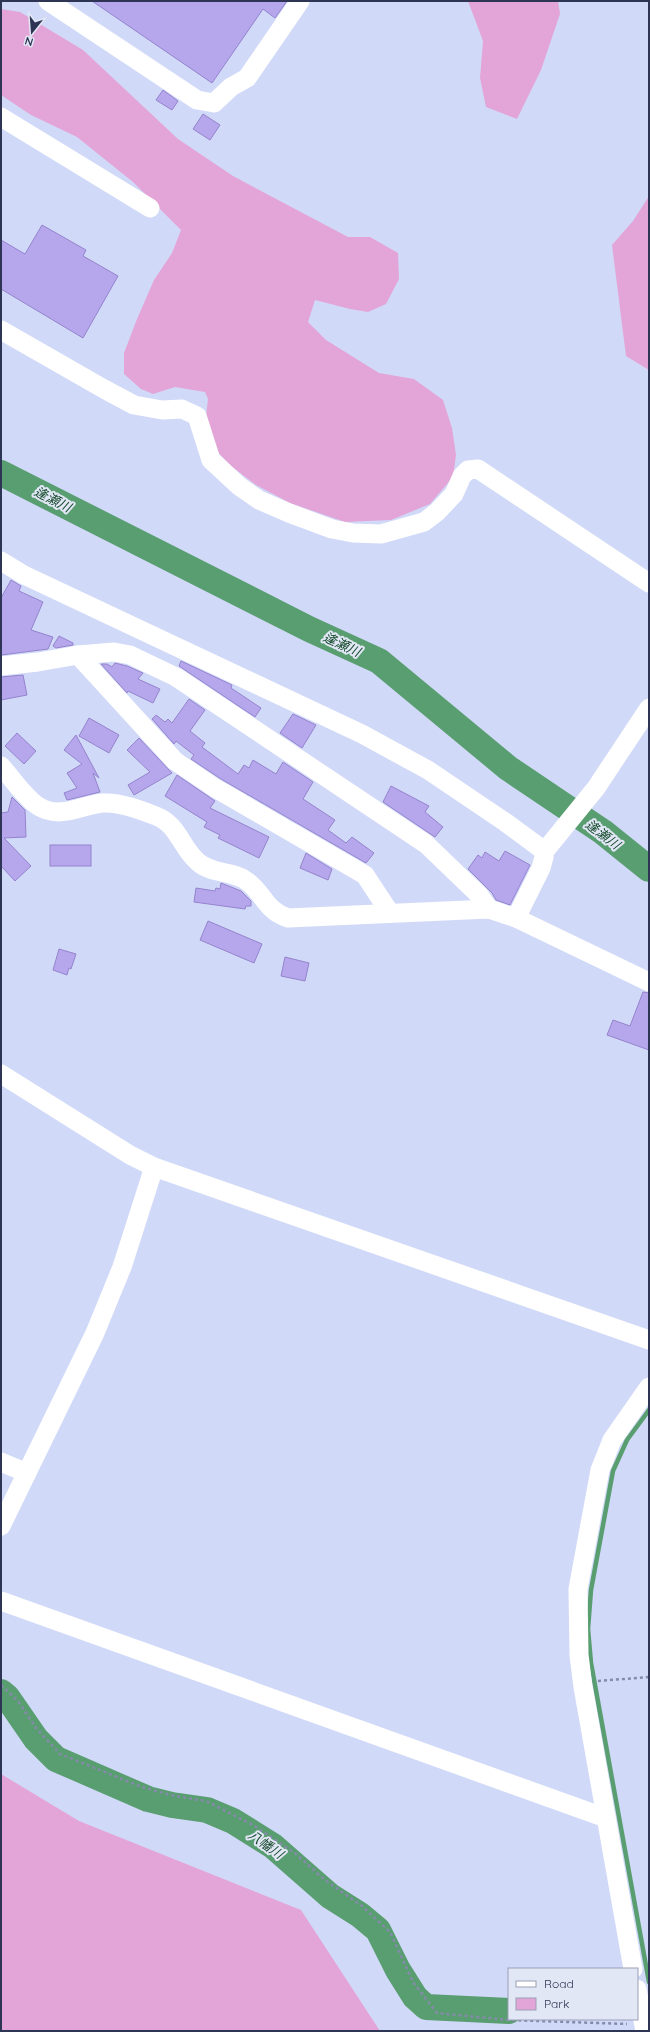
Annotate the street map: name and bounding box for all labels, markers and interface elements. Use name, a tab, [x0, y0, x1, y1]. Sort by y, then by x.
north arrow	[12, 12, 52, 52]
text: N	[23, 34, 35, 49]
water label: 逢瀬川	[32, 483, 76, 516]
water label: 逢瀬川	[321, 629, 365, 660]
water label: 逢瀬川	[583, 816, 625, 853]
water label: 八幡川	[245, 1826, 288, 1863]
legend	[508, 1968, 638, 2020]
text: Road	[544, 1976, 574, 1991]
text: Park	[544, 1996, 569, 2011]

